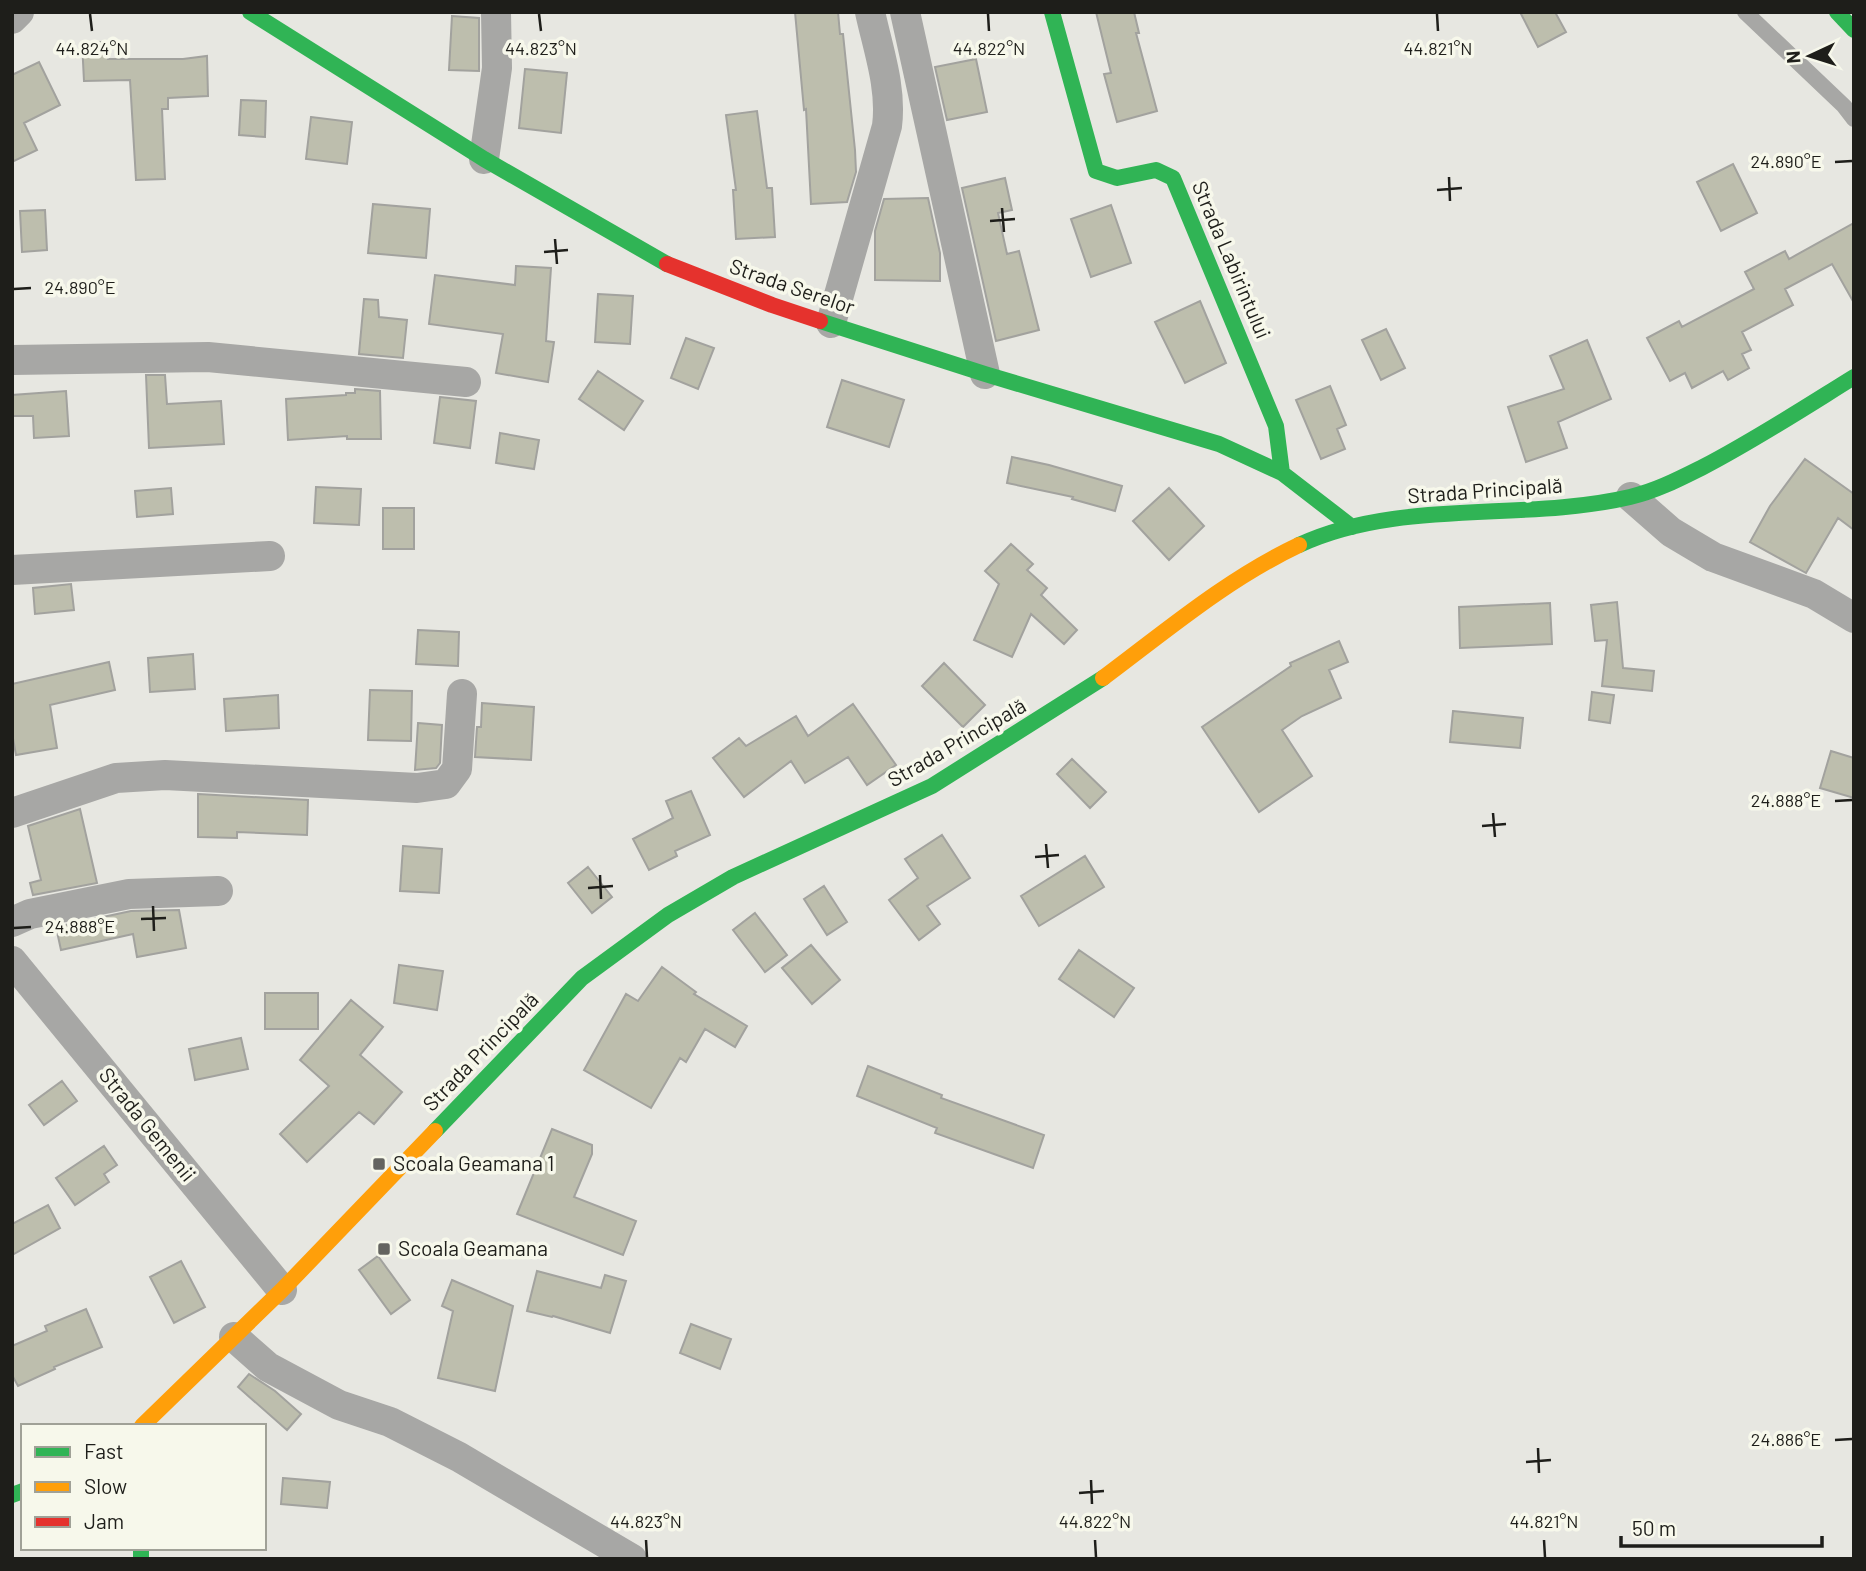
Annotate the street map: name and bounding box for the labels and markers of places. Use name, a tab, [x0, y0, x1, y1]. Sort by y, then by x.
place label: Scoala Geamana 1	[393, 1150, 554, 1175]
marker: Scoala Geamana 1	[371, 1156, 387, 1172]
place label: Scoala Geamana	[398, 1235, 548, 1260]
marker: Scoala Geamana	[376, 1241, 392, 1257]

